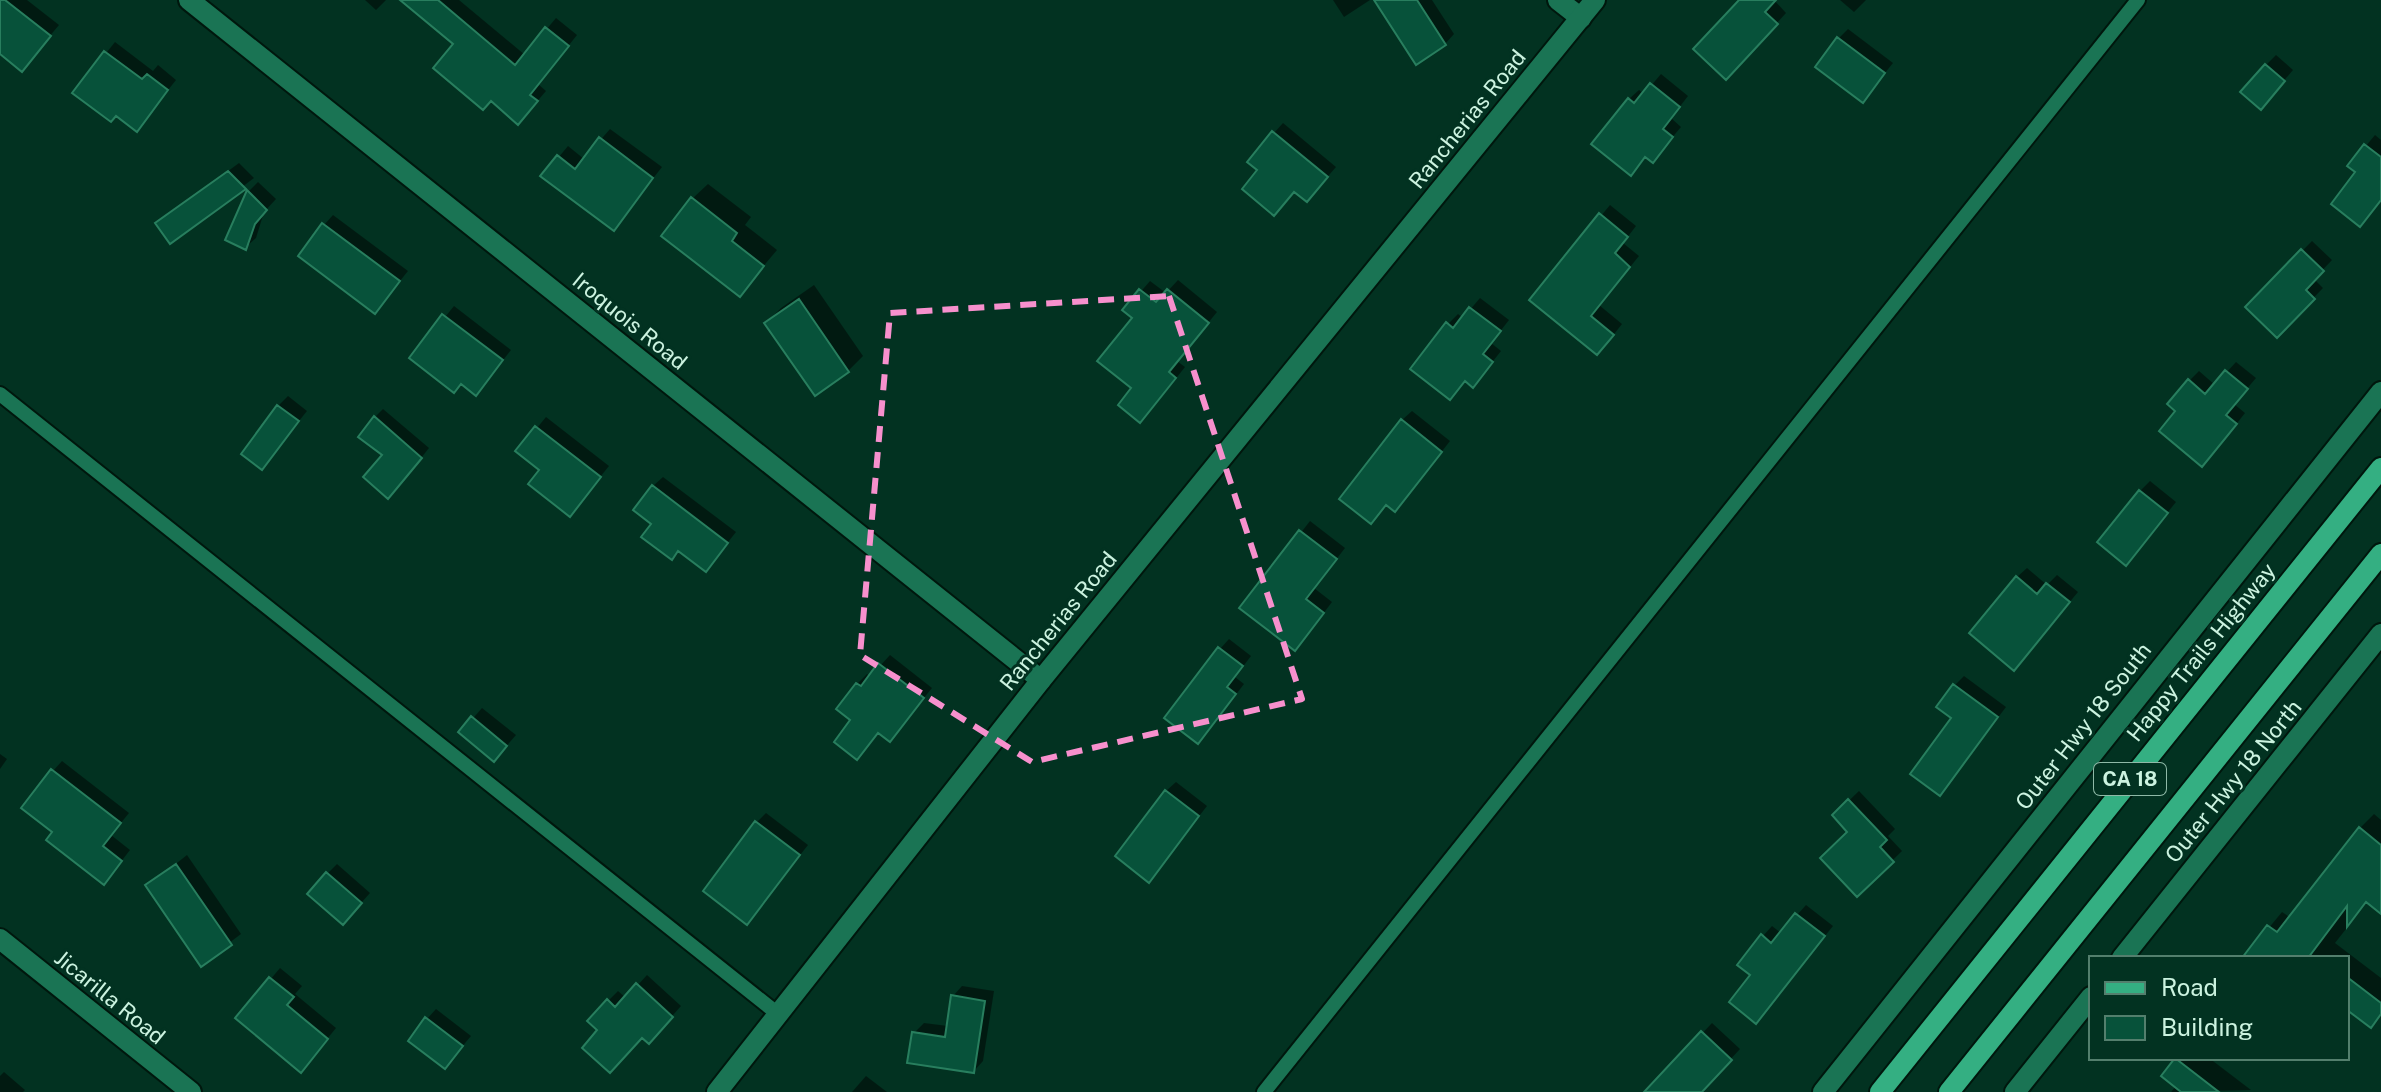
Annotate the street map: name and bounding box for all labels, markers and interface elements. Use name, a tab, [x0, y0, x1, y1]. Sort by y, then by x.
street label: Rancherias Road	[1403, 44, 1531, 194]
street label: Iroquois Road	[568, 267, 692, 375]
street label: Rancherias Road	[994, 546, 1122, 696]
street label: Happy Trails Highway	[2121, 557, 2281, 746]
street label: Outer Hwy 18 South	[2010, 637, 2156, 815]
street label: Outer Hwy 18 North	[2159, 694, 2307, 868]
road number: CA 18	[2094, 763, 2166, 795]
street label: Jicarilla Road	[49, 945, 171, 1049]
legend	[2089, 956, 2349, 1060]
text: Road	[2161, 973, 2218, 1001]
text: Building	[2161, 1013, 2253, 1041]

